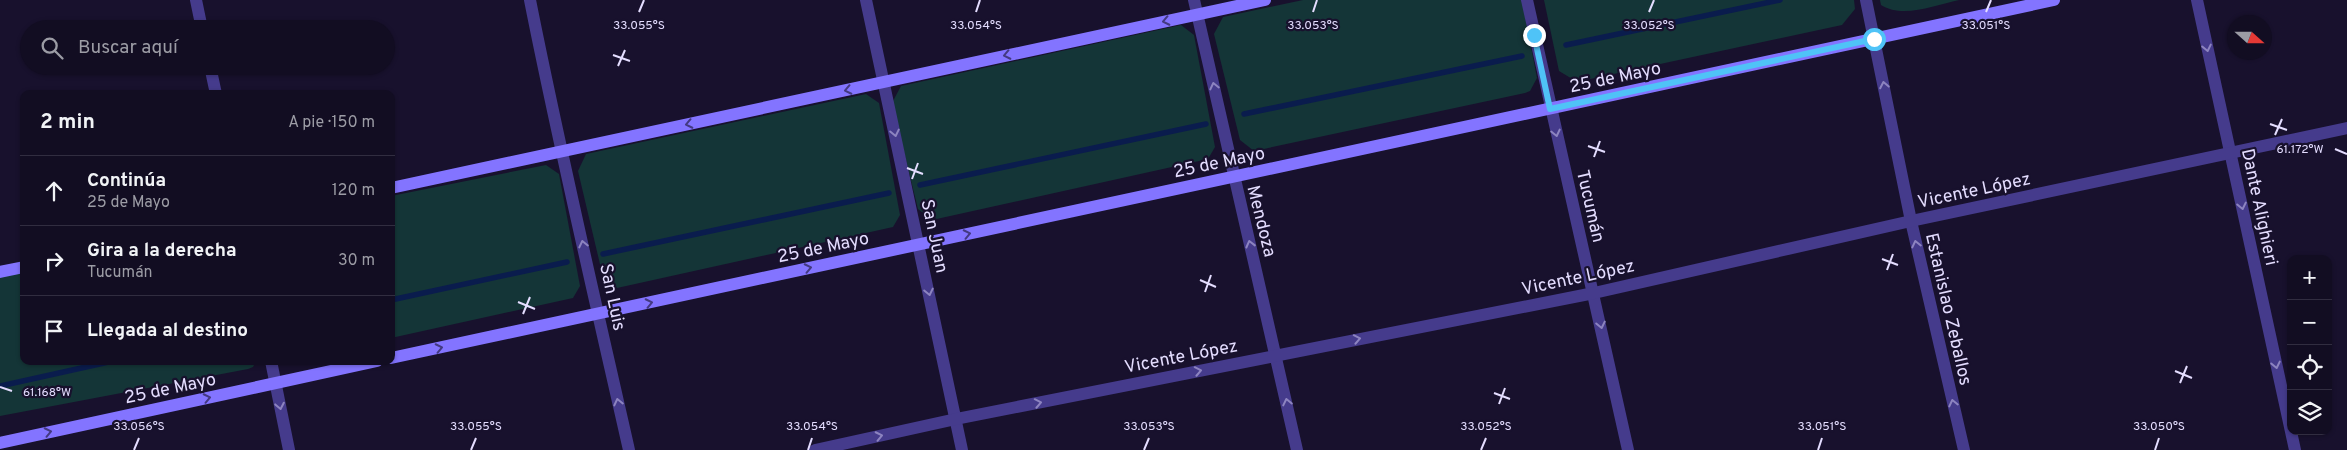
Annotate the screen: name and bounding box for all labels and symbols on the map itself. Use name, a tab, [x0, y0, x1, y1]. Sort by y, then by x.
one-way arrow	[1161, 15, 1170, 26]
north arrow	[2227, 15, 2272, 60]
text: 33.055°S	[613, 18, 665, 34]
text: 33.054°S	[950, 18, 1002, 34]
text: 33.053°S	[1287, 18, 1339, 34]
text: 33.052°S	[1623, 18, 1675, 34]
text: 33.051°S	[1962, 18, 2010, 34]
route end	[1523, 24, 1546, 47]
route start	[1863, 28, 1886, 51]
one-way arrow	[2201, 43, 2212, 52]
one-way arrow	[1002, 50, 1011, 60]
street label: 25 de Mayo	[1567, 58, 1663, 99]
one-way arrow	[1209, 81, 1220, 90]
one-way arrow	[1879, 81, 1889, 89]
one-way arrow	[843, 84, 852, 94]
one-way arrow	[685, 118, 693, 128]
one-way arrow	[889, 129, 900, 138]
one-way arrow	[1550, 129, 1561, 137]
text: 61.172°W	[2276, 142, 2324, 158]
street label: 25 de Mayo	[1171, 143, 1267, 184]
street label: Dante Alighieri	[2235, 147, 2282, 268]
street label: Tucumán	[1570, 168, 1609, 245]
street label: Vicente López	[1916, 168, 2033, 215]
street label: Mendoza	[1241, 183, 1281, 260]
street label: San Juan	[915, 197, 953, 275]
one-way arrow	[2236, 202, 2247, 211]
street label: 25 de Mayo	[775, 228, 871, 269]
one-way arrow	[962, 229, 971, 240]
street label: Estanislao Zeballos	[1919, 231, 1976, 388]
one-way arrow	[578, 239, 589, 248]
one-way arrow	[1245, 240, 1256, 249]
one-way arrow	[1911, 240, 1922, 249]
street label: Vicente López	[1520, 255, 1637, 302]
street label: San Luis	[593, 262, 630, 333]
one-way arrow	[803, 264, 812, 274]
one-way arrow	[923, 288, 934, 296]
one-way arrow	[645, 298, 654, 309]
one-way arrow	[1595, 321, 1606, 330]
street label: Vicente López	[1123, 335, 1240, 380]
one-way arrow	[1353, 335, 1362, 345]
one-way arrow	[434, 343, 443, 354]
one-way arrow	[2270, 361, 2281, 370]
one-way arrow	[1193, 366, 1202, 377]
street label: 25 de Mayo	[122, 369, 218, 410]
text: 61.168°W	[23, 385, 71, 401]
one-way arrow	[202, 393, 211, 404]
one-way arrow	[613, 398, 624, 407]
one-way arrow	[1034, 398, 1043, 408]
one-way arrow	[1282, 398, 1293, 407]
one-way arrow	[1948, 398, 1959, 407]
one-way arrow	[274, 401, 284, 410]
text: 33.056°S	[113, 419, 165, 435]
text: 33.055°S	[450, 419, 502, 435]
text: 33.054°S	[786, 419, 838, 435]
text: 33.053°S	[1123, 419, 1175, 435]
text: 33.052°S	[1460, 419, 1512, 435]
text: 33.051°S	[1798, 419, 1846, 435]
text: 33.050°S	[2133, 419, 2185, 435]
one-way arrow	[43, 427, 52, 438]
one-way arrow	[875, 431, 884, 442]

